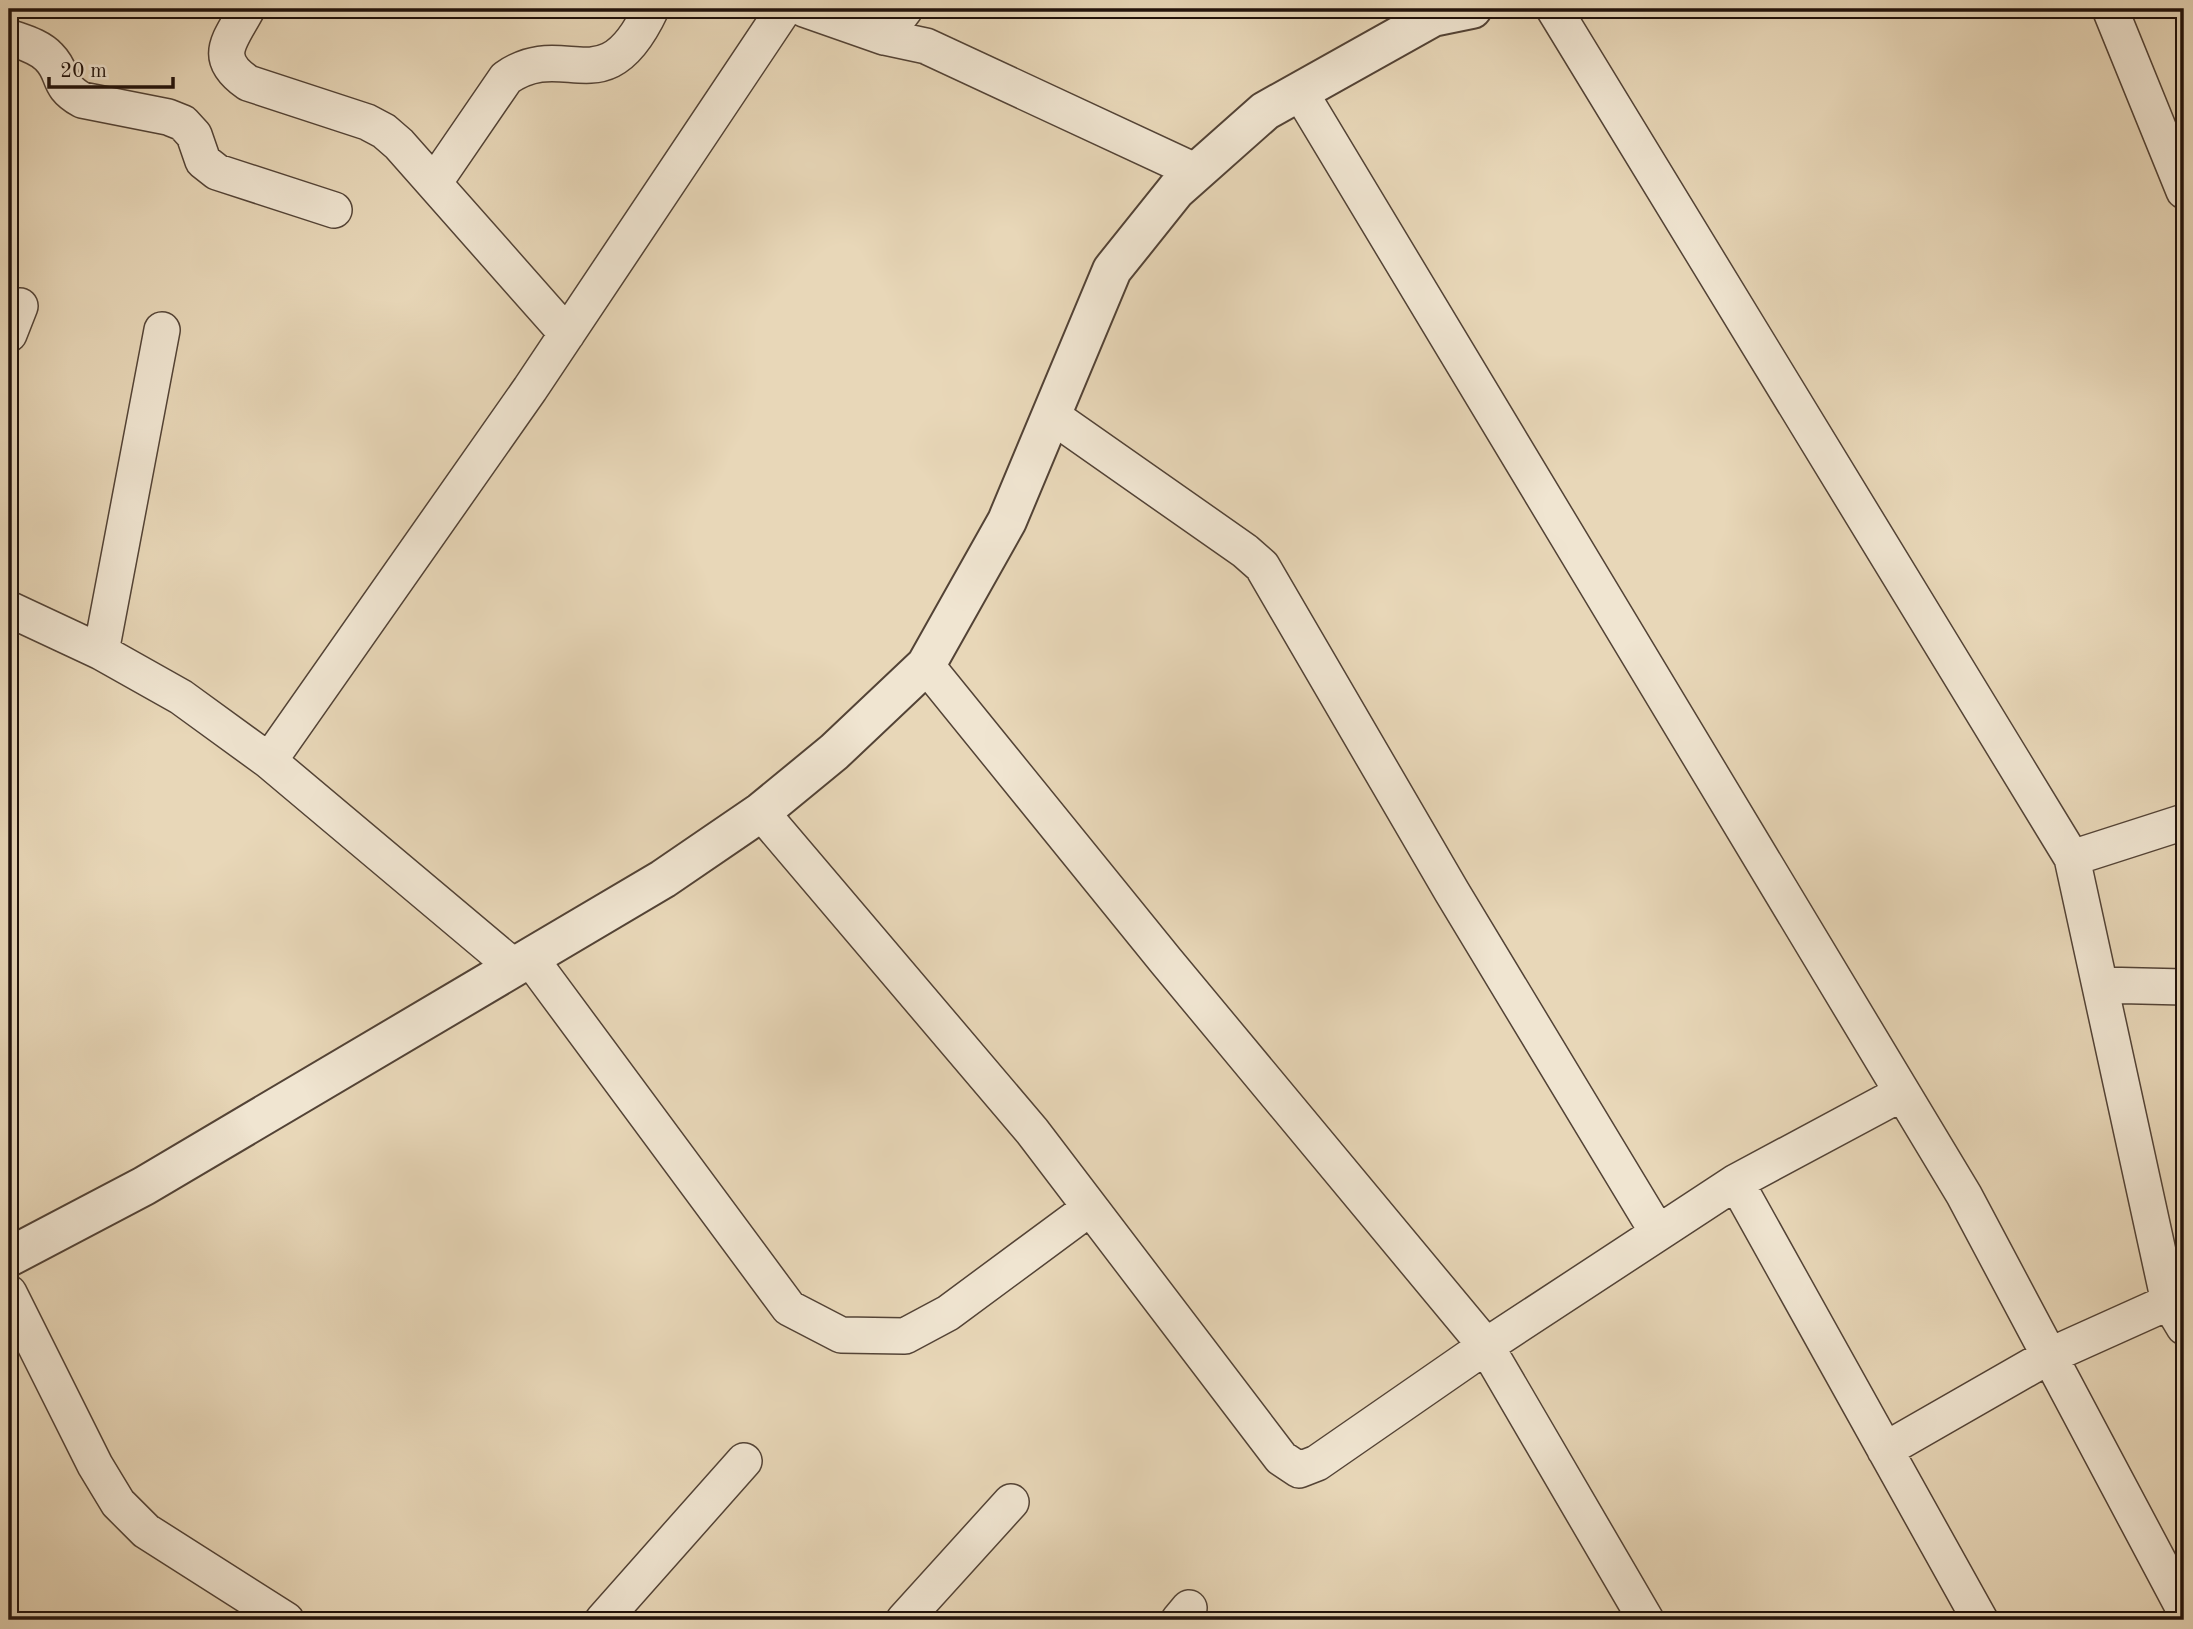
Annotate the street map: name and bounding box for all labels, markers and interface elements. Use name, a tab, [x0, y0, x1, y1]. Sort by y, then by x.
scale bar	[49, 46, 173, 90]
text: 20 m	[60, 61, 107, 82]

